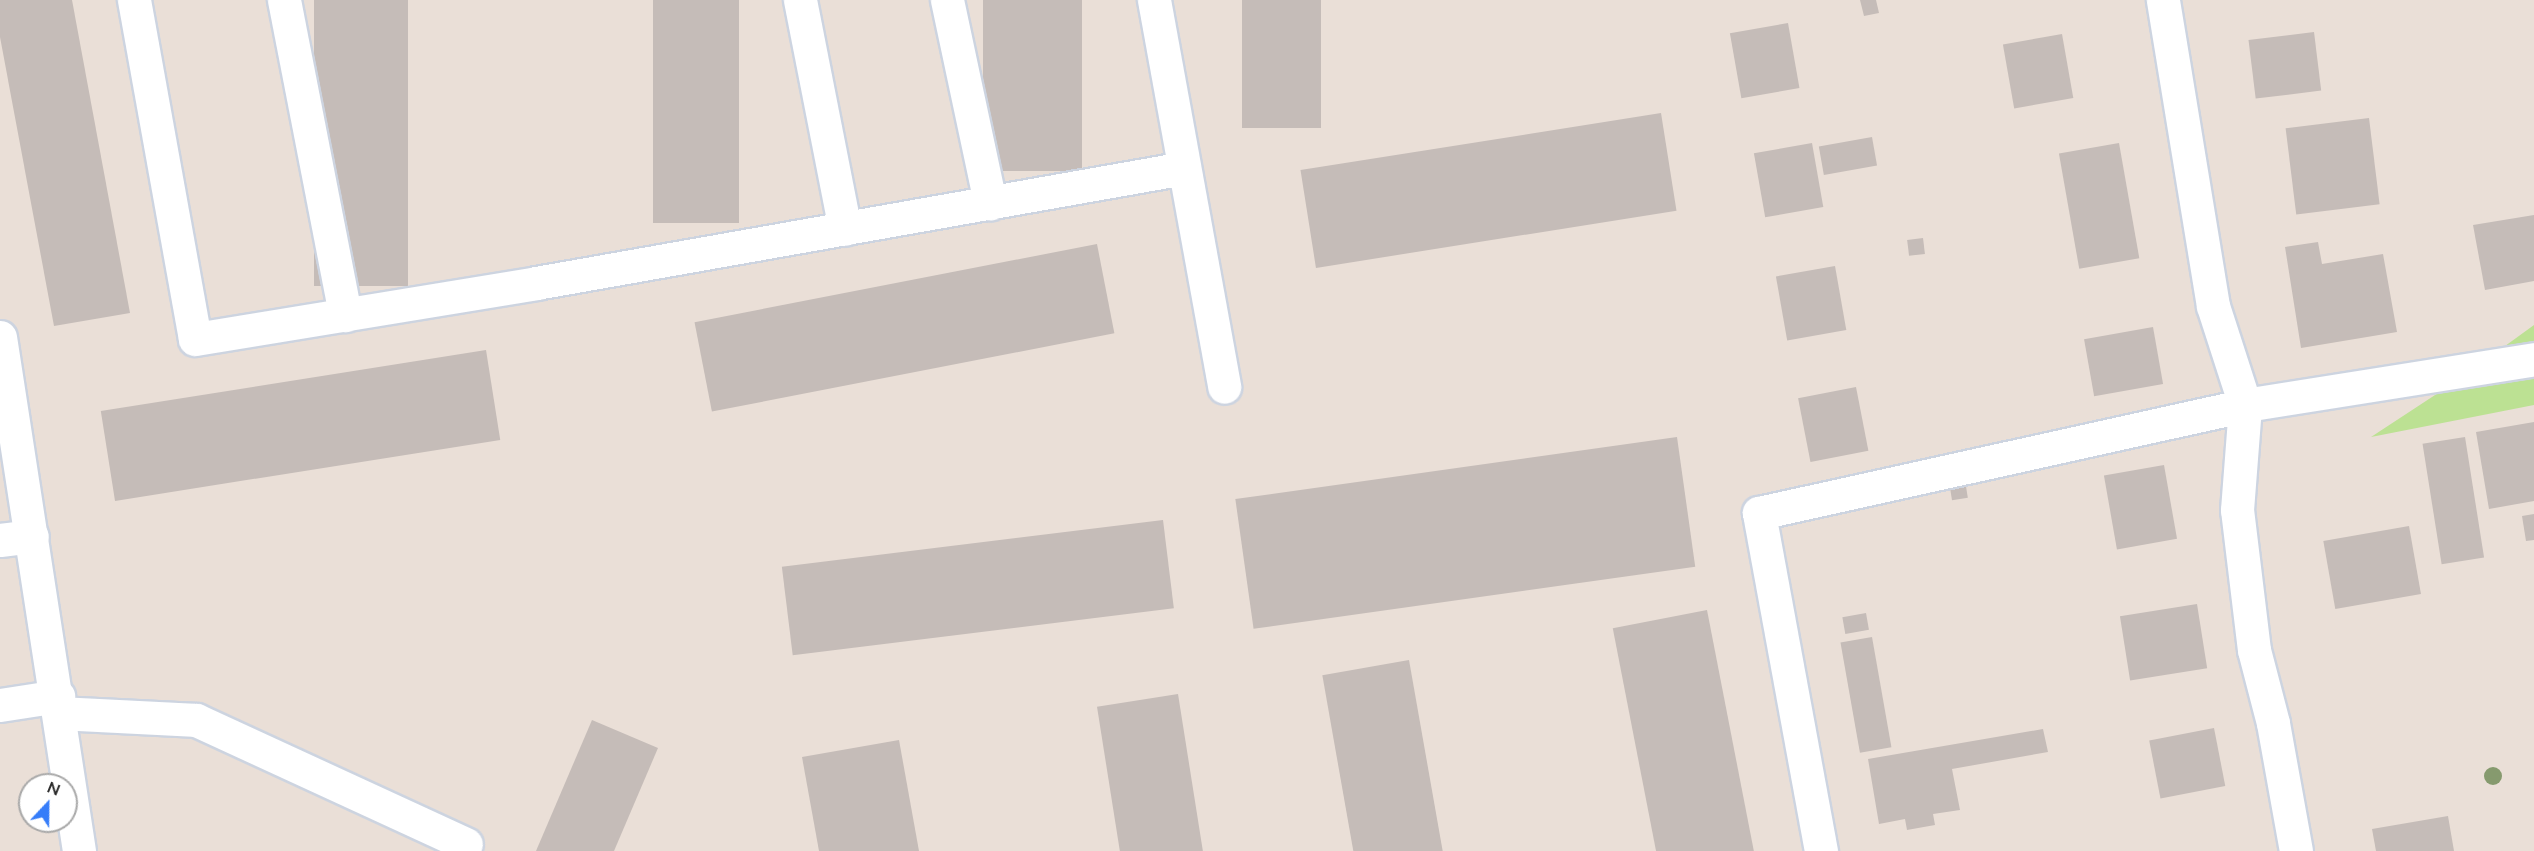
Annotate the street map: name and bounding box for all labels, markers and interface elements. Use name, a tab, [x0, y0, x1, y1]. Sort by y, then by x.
north arrow	[18, 773, 78, 833]
text: N	[45, 777, 63, 799]

